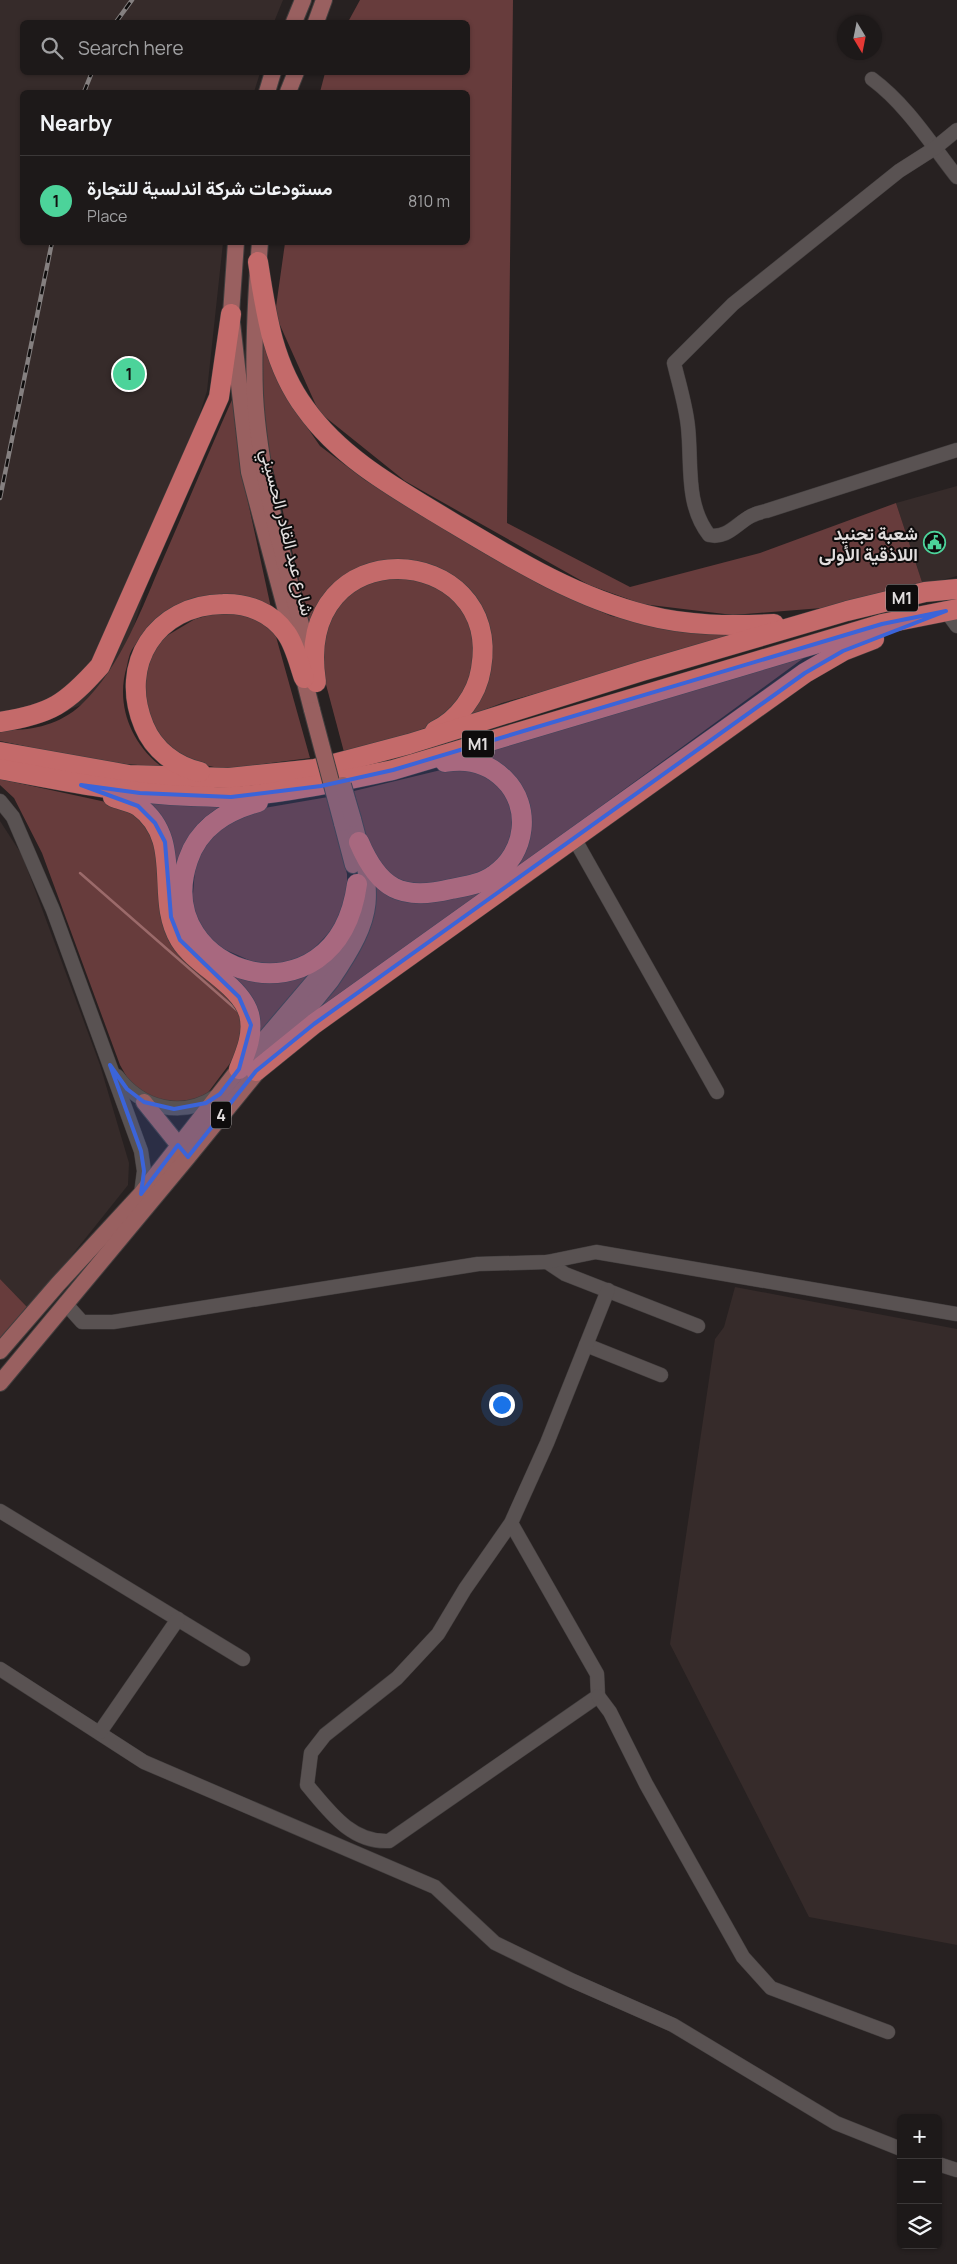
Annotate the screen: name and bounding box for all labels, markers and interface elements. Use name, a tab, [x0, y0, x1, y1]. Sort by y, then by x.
north arrow	[837, 15, 882, 60]
search box	[20, 20, 470, 75]
icon: search	[38, 34, 66, 62]
text: Search here	[78, 35, 184, 61]
text: Nearby	[40, 109, 112, 137]
text: مستودعات شركة اندلسية للتجارة	[87, 175, 333, 201]
text: 1	[52, 190, 60, 212]
text: 810 m	[408, 190, 450, 212]
text: Place	[87, 205, 127, 227]
pin: 1	[113, 355, 145, 393]
street label: شارع عبد القادر الحسيني	[252, 446, 320, 619]
place label: شعبة تجنيد اللاذقية الأولى	[819, 521, 918, 566]
public building icon: شعبة تجنيد اللاذقية الأولى	[922, 531, 946, 555]
road number: M1	[886, 584, 918, 612]
road number: M1	[462, 731, 494, 758]
road number: 4	[211, 1102, 231, 1128]
your location	[489, 1392, 515, 1418]
map controls	[897, 2114, 942, 2249]
button: +	[897, 2114, 942, 2159]
button: −	[897, 2159, 942, 2204]
button: layers	[897, 2204, 942, 2249]

